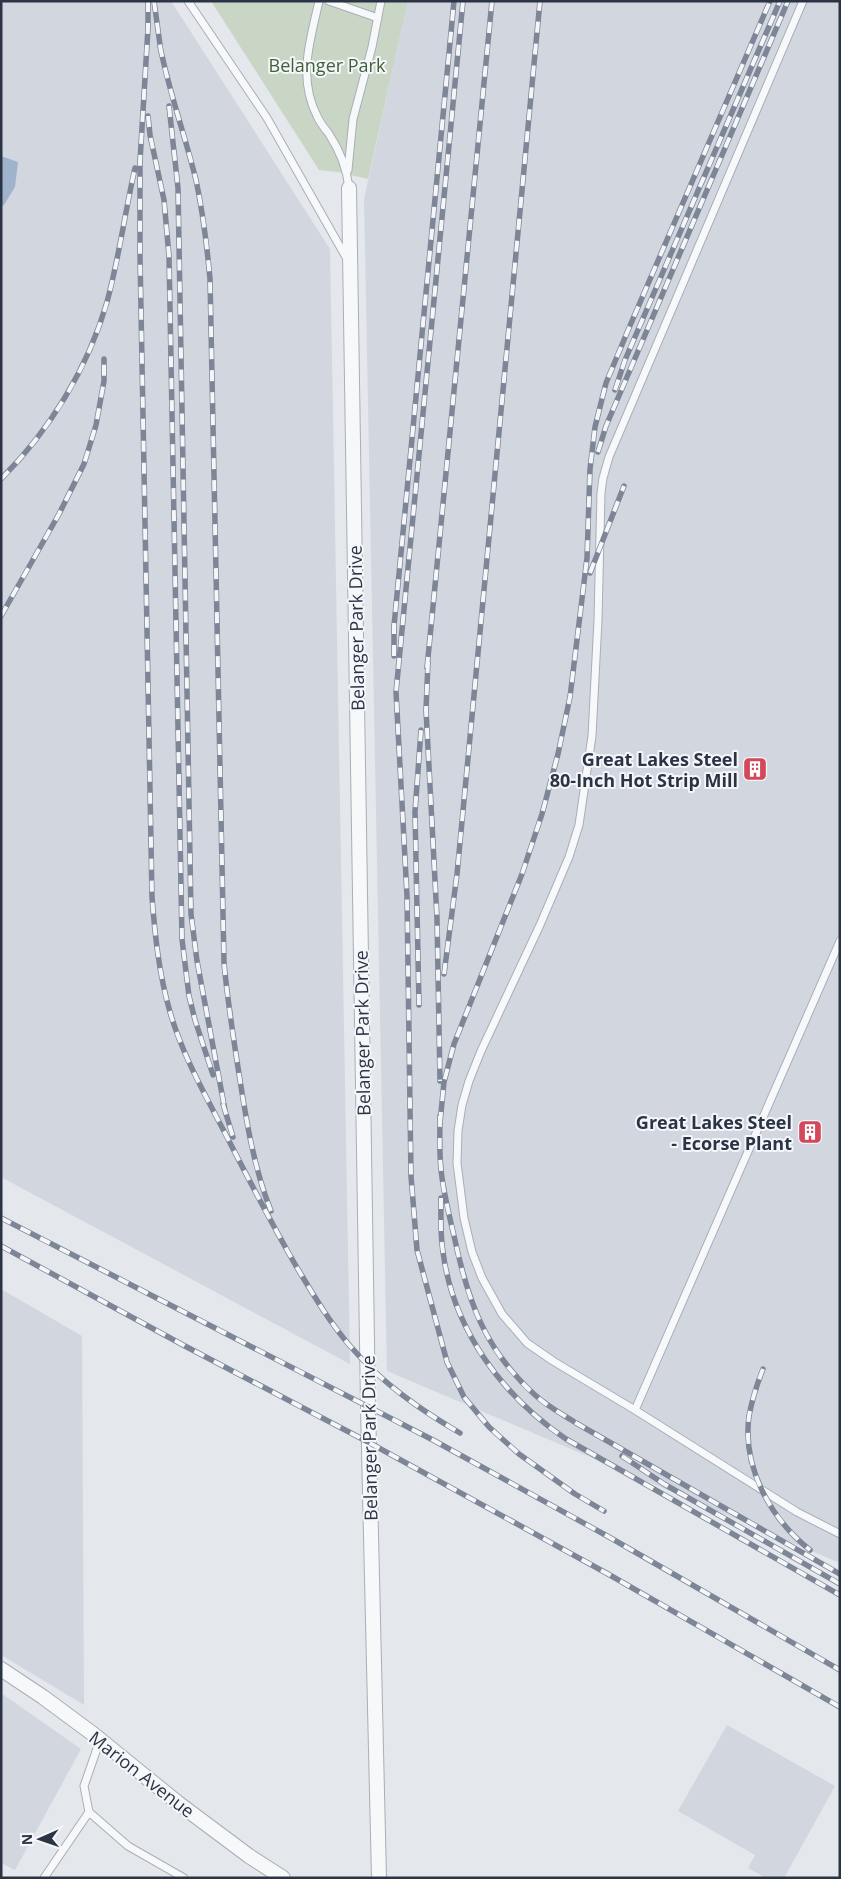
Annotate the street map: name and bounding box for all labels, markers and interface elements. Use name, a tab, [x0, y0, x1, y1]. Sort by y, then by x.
park label: Belanger Park	[269, 53, 386, 77]
street label: Belanger Park Drive	[343, 545, 369, 711]
place label: Great Lakes Steel 80-Inch Hot Strip Mill	[550, 747, 738, 792]
building icon: Great Lakes Steel 80-Inch Hot Strip Mill	[742, 756, 768, 782]
street label: Belanger Park Drive	[349, 950, 375, 1116]
place label: Great Lakes Steel - Ecorse Plant	[636, 1110, 792, 1155]
building icon: Great Lakes Steel - Ecorse Plant	[797, 1119, 823, 1145]
street label: Belanger Park Drive	[356, 1355, 382, 1521]
street label: Marion Avenue	[84, 1725, 200, 1823]
north arrow	[15, 1814, 65, 1864]
text: N	[17, 1833, 36, 1845]

